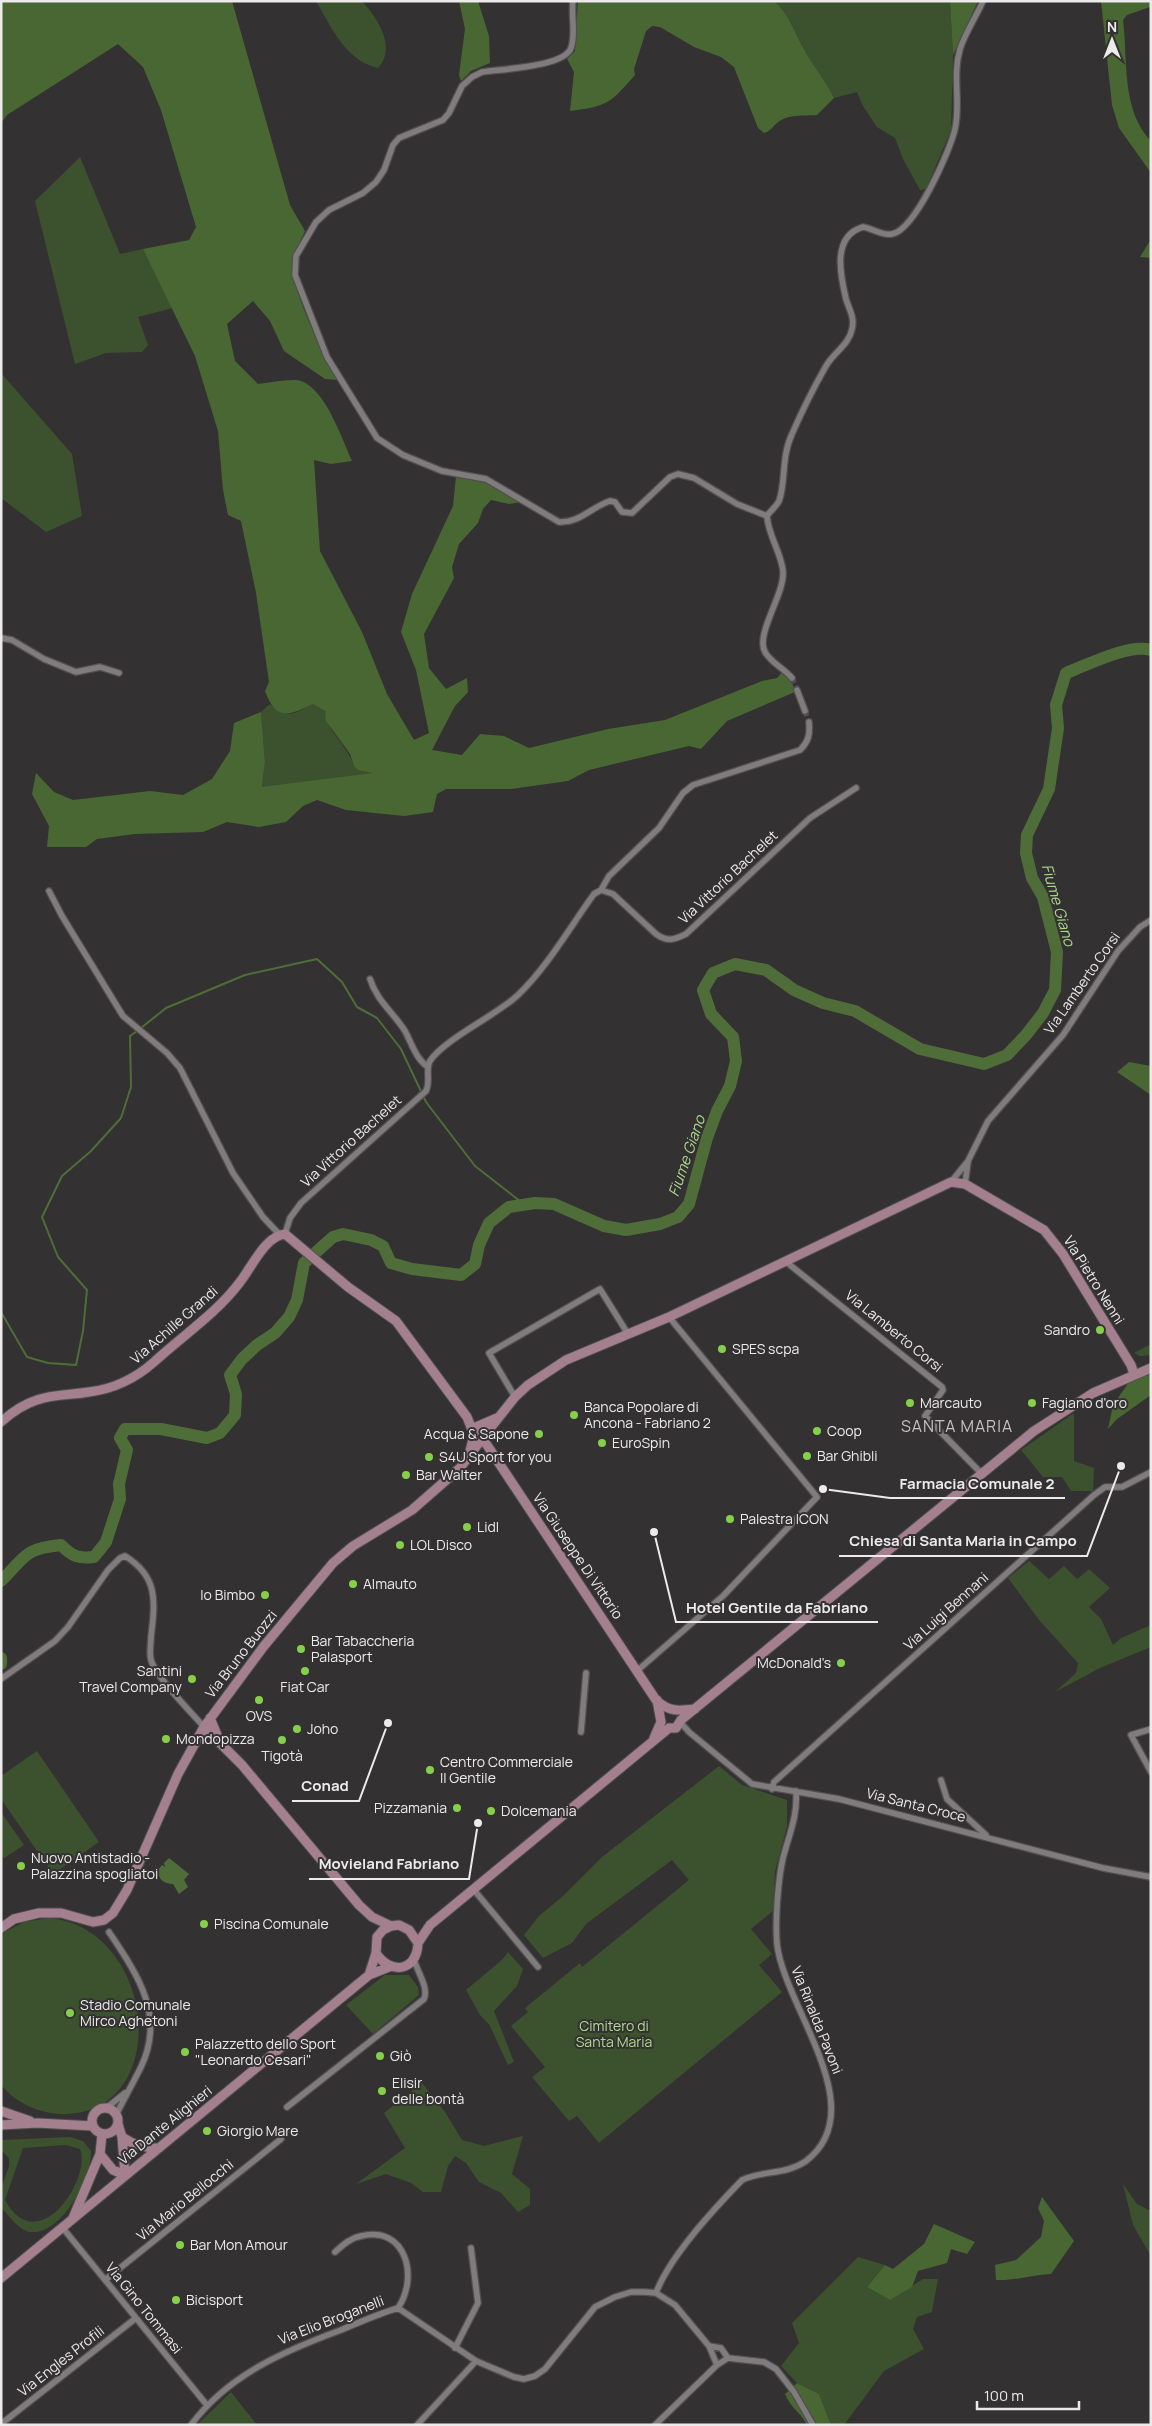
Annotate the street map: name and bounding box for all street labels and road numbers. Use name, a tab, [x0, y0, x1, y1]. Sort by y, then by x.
street label: Via Vittorio Bachelet	[674, 825, 782, 928]
street label: Via Lamberto Corsi	[1039, 928, 1124, 1037]
street label: Via Vittorio Bachelet	[296, 1090, 405, 1191]
street label: Via Pietro Nenni	[1060, 1232, 1129, 1328]
street label: Via Achille Grandi	[126, 1281, 221, 1368]
street label: Via Lamberto Corsi	[842, 1285, 947, 1376]
street label: Via Giuseppe Di Vittorio	[529, 1489, 628, 1623]
street label: Via Luigi Bennani	[899, 1568, 992, 1654]
street label: Via Bruno Buozzi	[200, 1606, 281, 1701]
street label: Via Santa Croce	[864, 1783, 968, 1826]
street label: Via Rinalda Pavoni	[787, 1963, 848, 2077]
street label: Via Dante Alighieri	[114, 2081, 216, 2168]
street label: Via Mario Bellocchi	[132, 2155, 237, 2245]
street label: Via Gino Tommasi	[102, 2258, 187, 2357]
street label: Via Elio Broganelli	[275, 2291, 386, 2348]
street label: Via Engles Profili	[14, 2321, 108, 2400]

